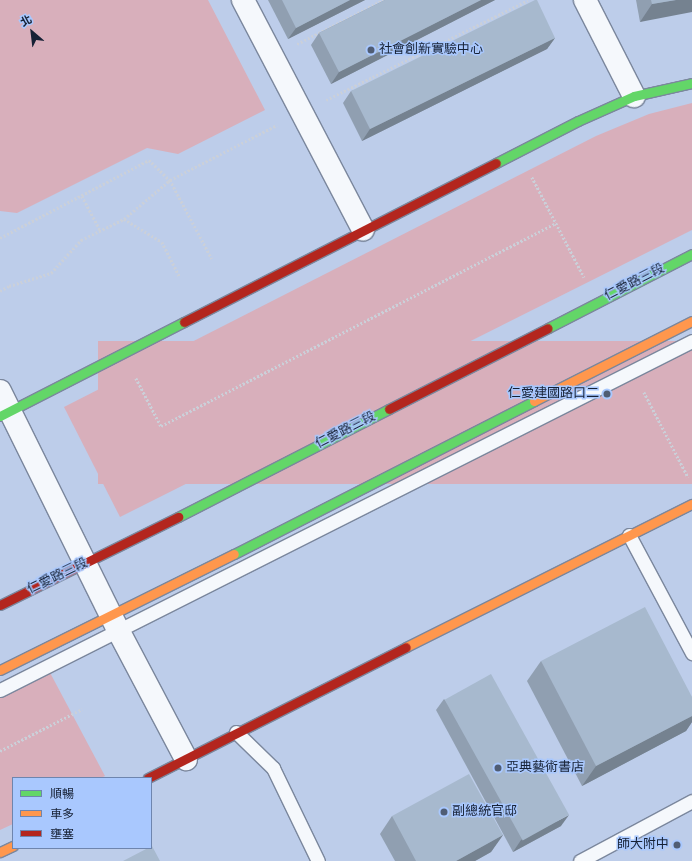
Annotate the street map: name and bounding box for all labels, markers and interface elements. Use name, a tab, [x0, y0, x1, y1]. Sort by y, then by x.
north arrow	[12, 12, 52, 52]
text: 北	[18, 13, 35, 30]
place label: 社會創新實驗中心	[379, 42, 483, 58]
marker: 社會創新實驗中心	[366, 45, 376, 55]
street label: 仁愛路三段	[603, 261, 667, 305]
place label: 仁愛建國路口二	[508, 386, 599, 402]
marker: 仁愛建國路口二	[602, 389, 612, 399]
street label: 仁愛路三段	[314, 409, 378, 453]
street label: 仁愛路三段	[25, 556, 91, 598]
place label: 亞典藝術書店	[506, 760, 584, 776]
marker: 亞典藝術書店	[493, 763, 503, 773]
legend	[12, 777, 152, 849]
text: 順暢	[50, 787, 74, 803]
place label: 副總統官邸	[452, 804, 517, 820]
text: 車多	[50, 807, 74, 823]
marker: 副總統官邸	[439, 807, 449, 817]
text: 壅塞	[50, 827, 74, 843]
place label: 師大附中	[617, 837, 669, 853]
marker: 師大附中	[672, 840, 682, 850]

